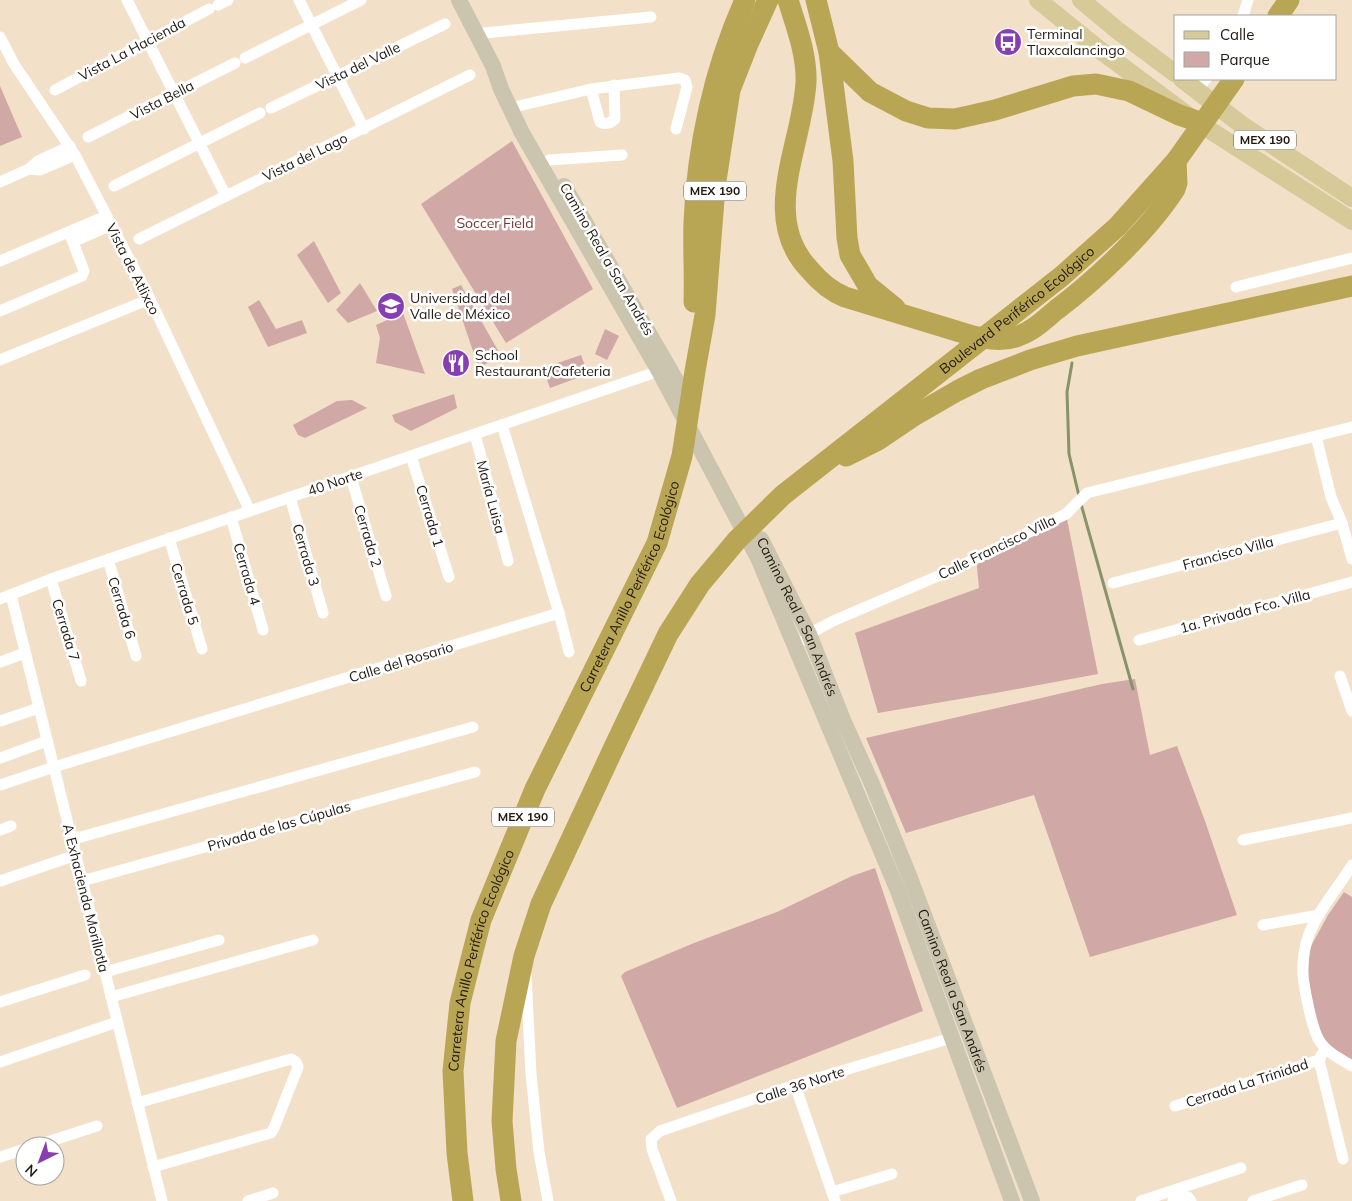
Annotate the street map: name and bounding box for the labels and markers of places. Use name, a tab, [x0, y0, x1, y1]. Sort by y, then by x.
place label: Terminal Tlaxcalancingo	[1027, 25, 1125, 59]
bus stop icon: Terminal Tlaxcalancingo	[993, 27, 1023, 57]
place label: Universidad del Valle de México	[410, 289, 510, 323]
school or university icon: Universidad del Valle de México	[376, 291, 406, 321]
place label: School Restaurant/Cafeteria	[475, 346, 611, 380]
restaurant icon: School Restaurant/Cafeteria	[441, 348, 471, 378]

